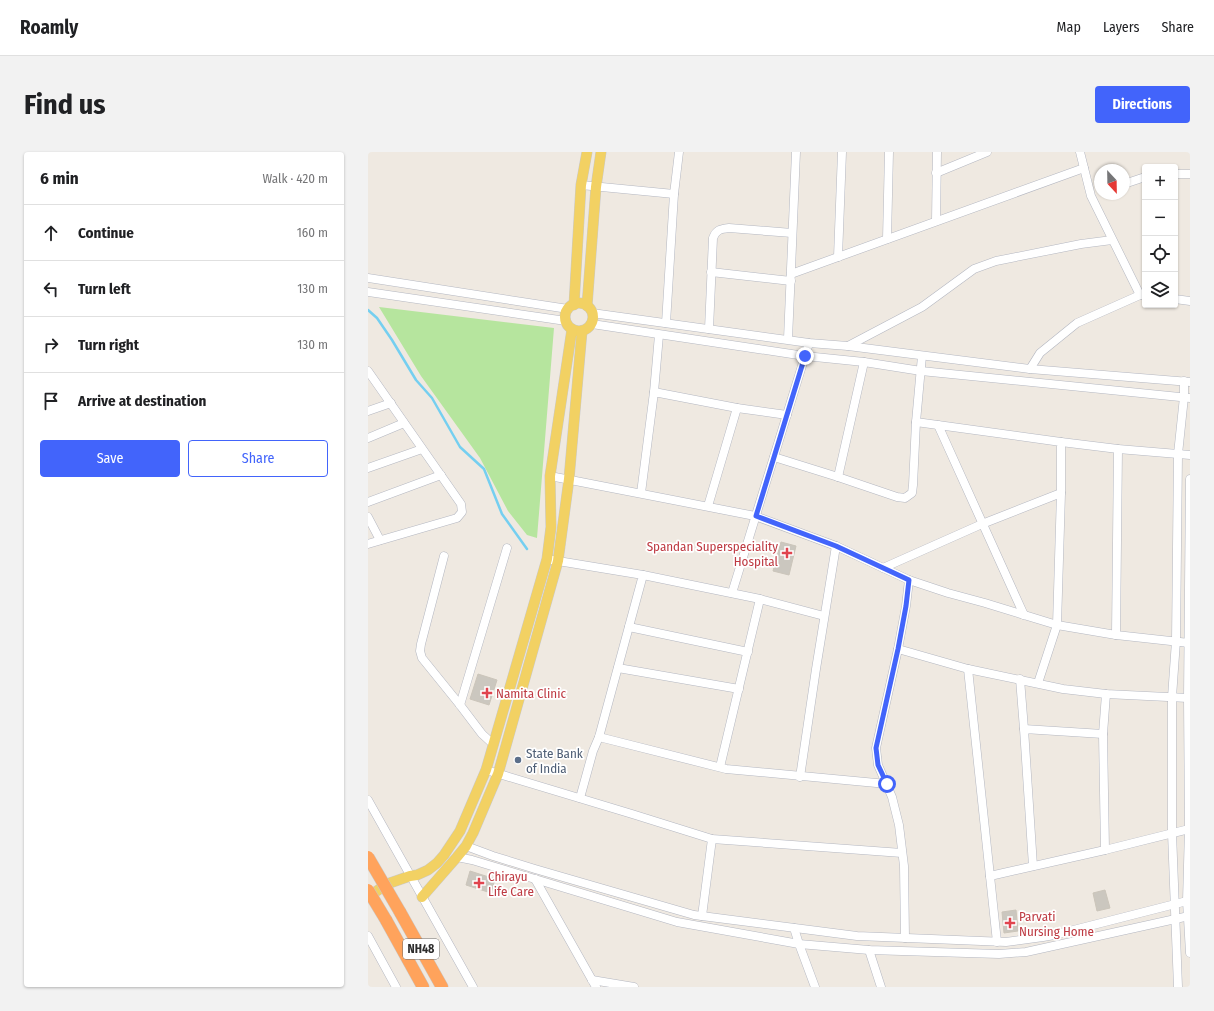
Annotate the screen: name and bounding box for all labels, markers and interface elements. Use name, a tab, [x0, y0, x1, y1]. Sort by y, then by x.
text: Roamly	[20, 16, 78, 39]
text: Map	[1057, 19, 1081, 36]
text: Layers	[1103, 19, 1139, 36]
text: Share	[1161, 19, 1194, 36]
button: Directions	[1095, 86, 1190, 123]
text: Find us	[24, 88, 106, 121]
north arrow	[1094, 164, 1130, 200]
map controls	[1142, 164, 1178, 308]
button: +	[1142, 164, 1178, 200]
text: 6 min	[40, 168, 79, 189]
text: Walk · 420 m	[262, 171, 328, 186]
button: −	[1142, 200, 1178, 236]
icon: ahead	[40, 222, 62, 244]
text: Continue	[78, 224, 134, 242]
text: 160 m	[297, 225, 328, 240]
button: locate	[1142, 236, 1178, 272]
button: layers	[1142, 272, 1178, 308]
icon: left	[40, 278, 62, 300]
text: Turn left	[78, 280, 131, 298]
text: 130 m	[297, 281, 328, 296]
icon: right	[40, 334, 62, 356]
text: Turn right	[78, 336, 139, 354]
text: 130 m	[297, 337, 328, 352]
route end	[796, 347, 814, 365]
icon: arrive	[40, 390, 62, 412]
text: Arrive at destination	[78, 392, 206, 410]
button: Save	[40, 440, 180, 477]
button: Share	[188, 440, 328, 477]
place label: Spandan Superspeciality Hospital	[647, 539, 779, 569]
marker: Spandan Superspeciality Hospital	[781, 547, 793, 559]
place label: Namita Clinic	[496, 686, 566, 701]
marker: Namita Clinic	[481, 687, 493, 699]
place label: State Bank of India	[526, 746, 584, 776]
marker: State Bank of India	[513, 755, 523, 765]
route start	[878, 775, 896, 793]
place label: Chirayu Life Care	[488, 869, 534, 899]
marker: Chirayu Life Care	[473, 877, 485, 889]
place label: Parvati Nursing Home	[1019, 909, 1094, 939]
marker: Parvati Nursing Home	[1004, 917, 1016, 929]
road number: NH48	[403, 939, 439, 959]

